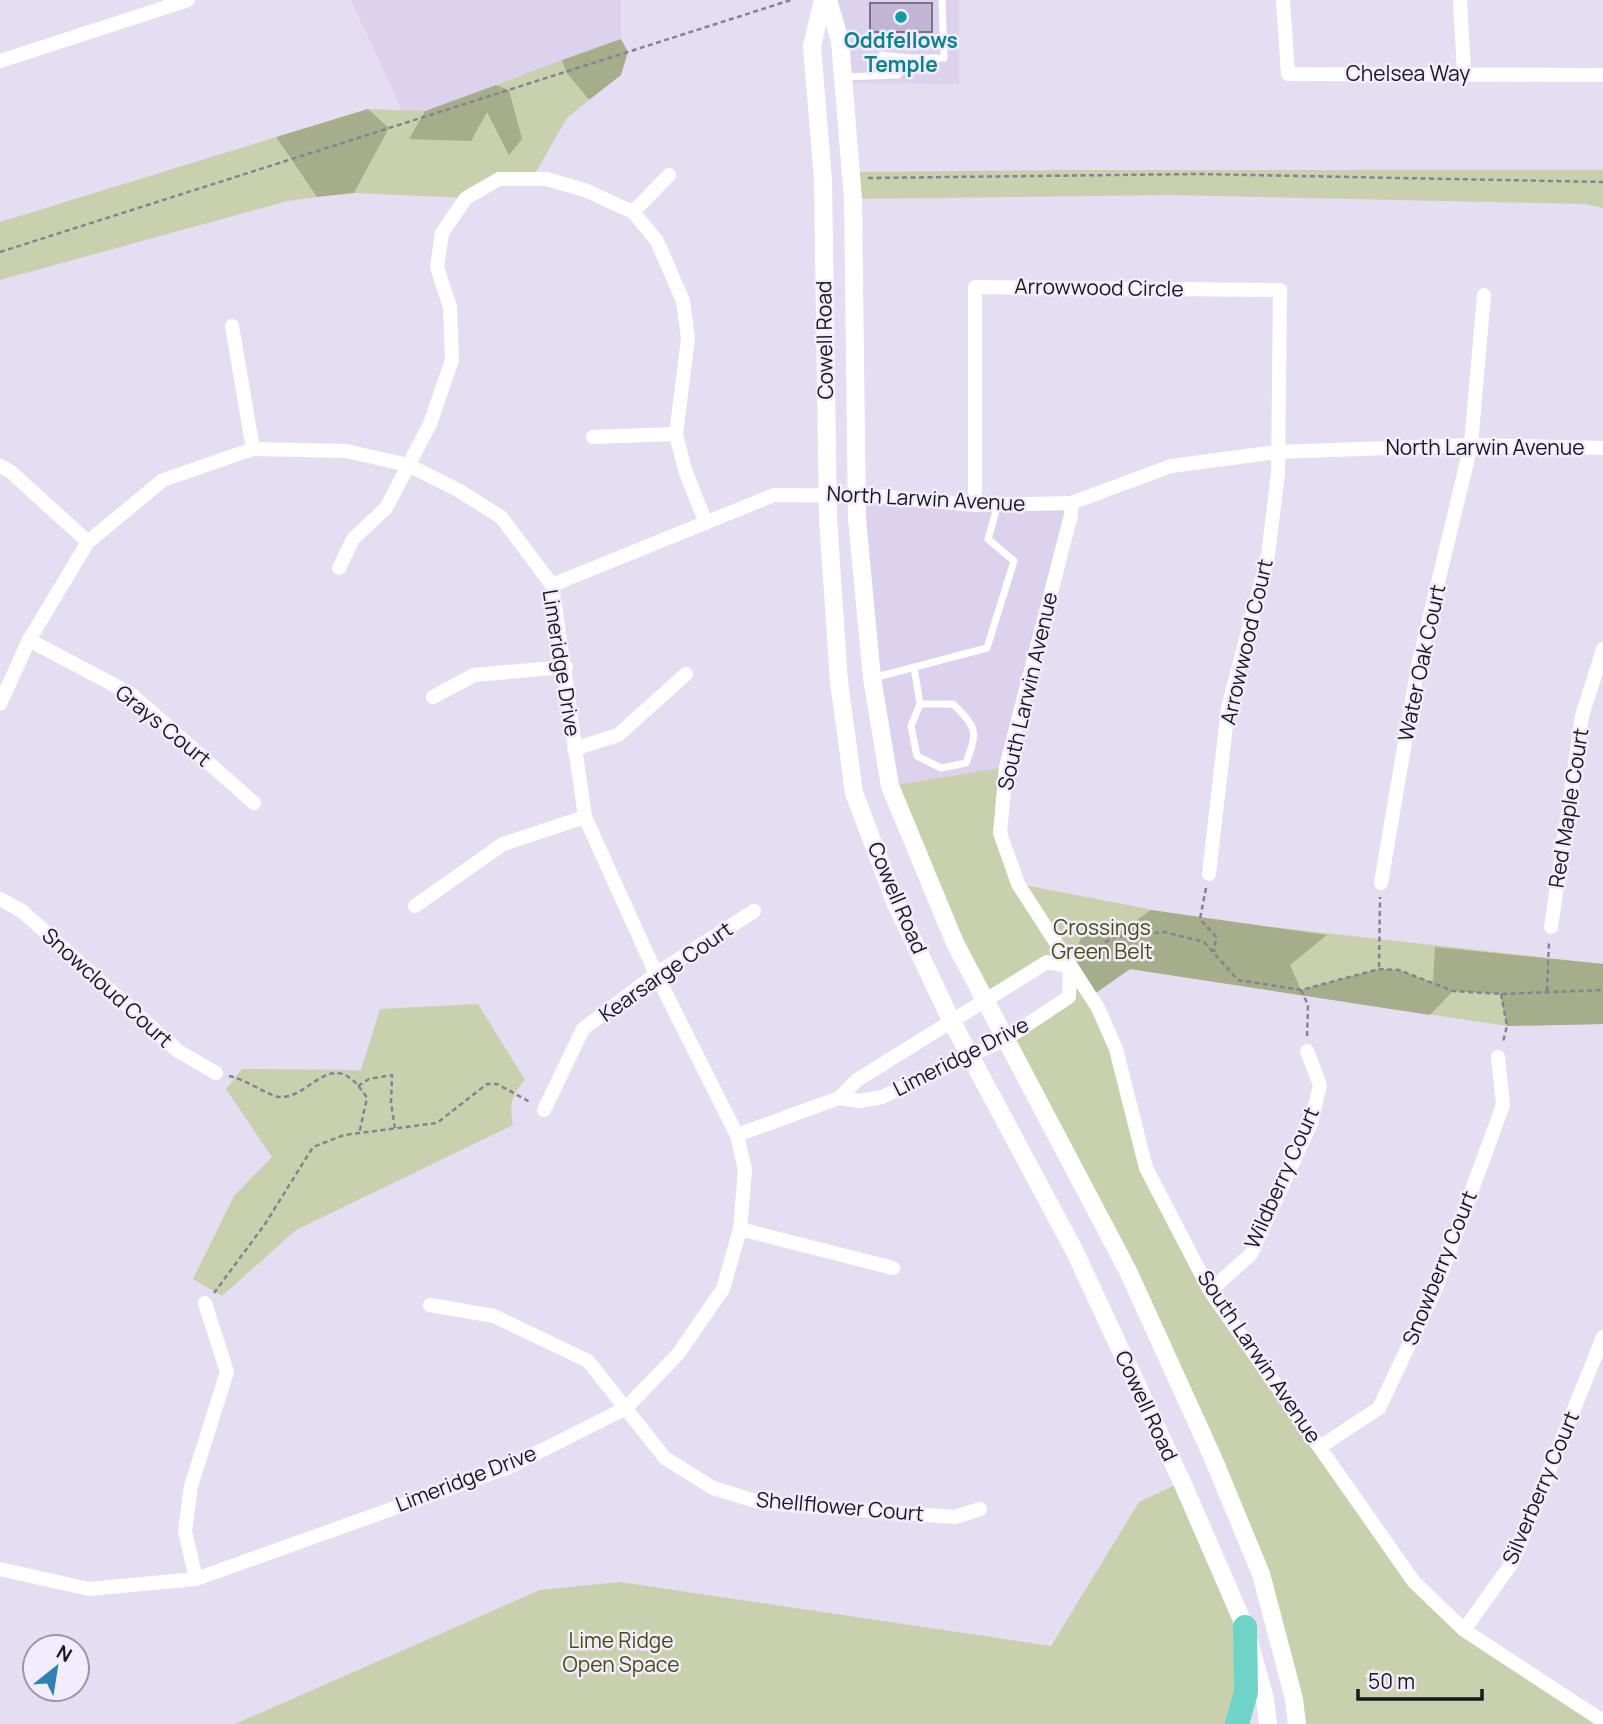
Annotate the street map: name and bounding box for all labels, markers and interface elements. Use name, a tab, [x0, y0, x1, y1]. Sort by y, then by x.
marker: Oddfellows Temple	[893, 9, 909, 25]
place label: Oddfellows Temple	[844, 26, 958, 78]
street label: Chelsea Way	[1346, 59, 1470, 87]
street label: Arrowwood Circle	[1014, 272, 1184, 302]
street label: Cowell Road	[809, 280, 839, 400]
street label: North Larwin Avenue	[1386, 433, 1585, 461]
street label: North Larwin Avenue	[826, 479, 1026, 517]
street label: Arrowwood Court	[1213, 556, 1279, 727]
street label: Water Oak Court	[1391, 582, 1451, 744]
street label: Limeridge Drive	[537, 587, 587, 738]
street label: South Larwin Avenue	[991, 589, 1063, 793]
street label: Grays Court	[110, 678, 217, 772]
street label: Red Maple Court	[1542, 726, 1594, 890]
street label: Cowell Road	[862, 837, 934, 958]
park label: Crossings Green Belt	[1051, 913, 1153, 965]
street label: Kearsarge Court	[593, 915, 738, 1028]
street label: Snowcloud Court	[36, 921, 179, 1053]
street label: Limeridge Drive	[888, 1010, 1033, 1102]
street label: Wildberry Court	[1237, 1102, 1325, 1253]
street label: Snowberry Court	[1395, 1186, 1483, 1349]
street label: South Larwin Avenue	[1192, 1265, 1328, 1448]
street label: Cowell Road	[1109, 1346, 1185, 1465]
street label: Silverberry Court	[1495, 1407, 1585, 1568]
street label: Limeridge Drive	[391, 1438, 540, 1518]
street label: Shellflower Court	[755, 1485, 925, 1527]
park label: Lime Ridge Open Space	[563, 1626, 679, 1678]
north arrow	[21, 1633, 91, 1703]
text: N	[52, 1639, 77, 1668]
scale bar	[1358, 1658, 1482, 1702]
text: 50 m	[1368, 1667, 1415, 1695]

